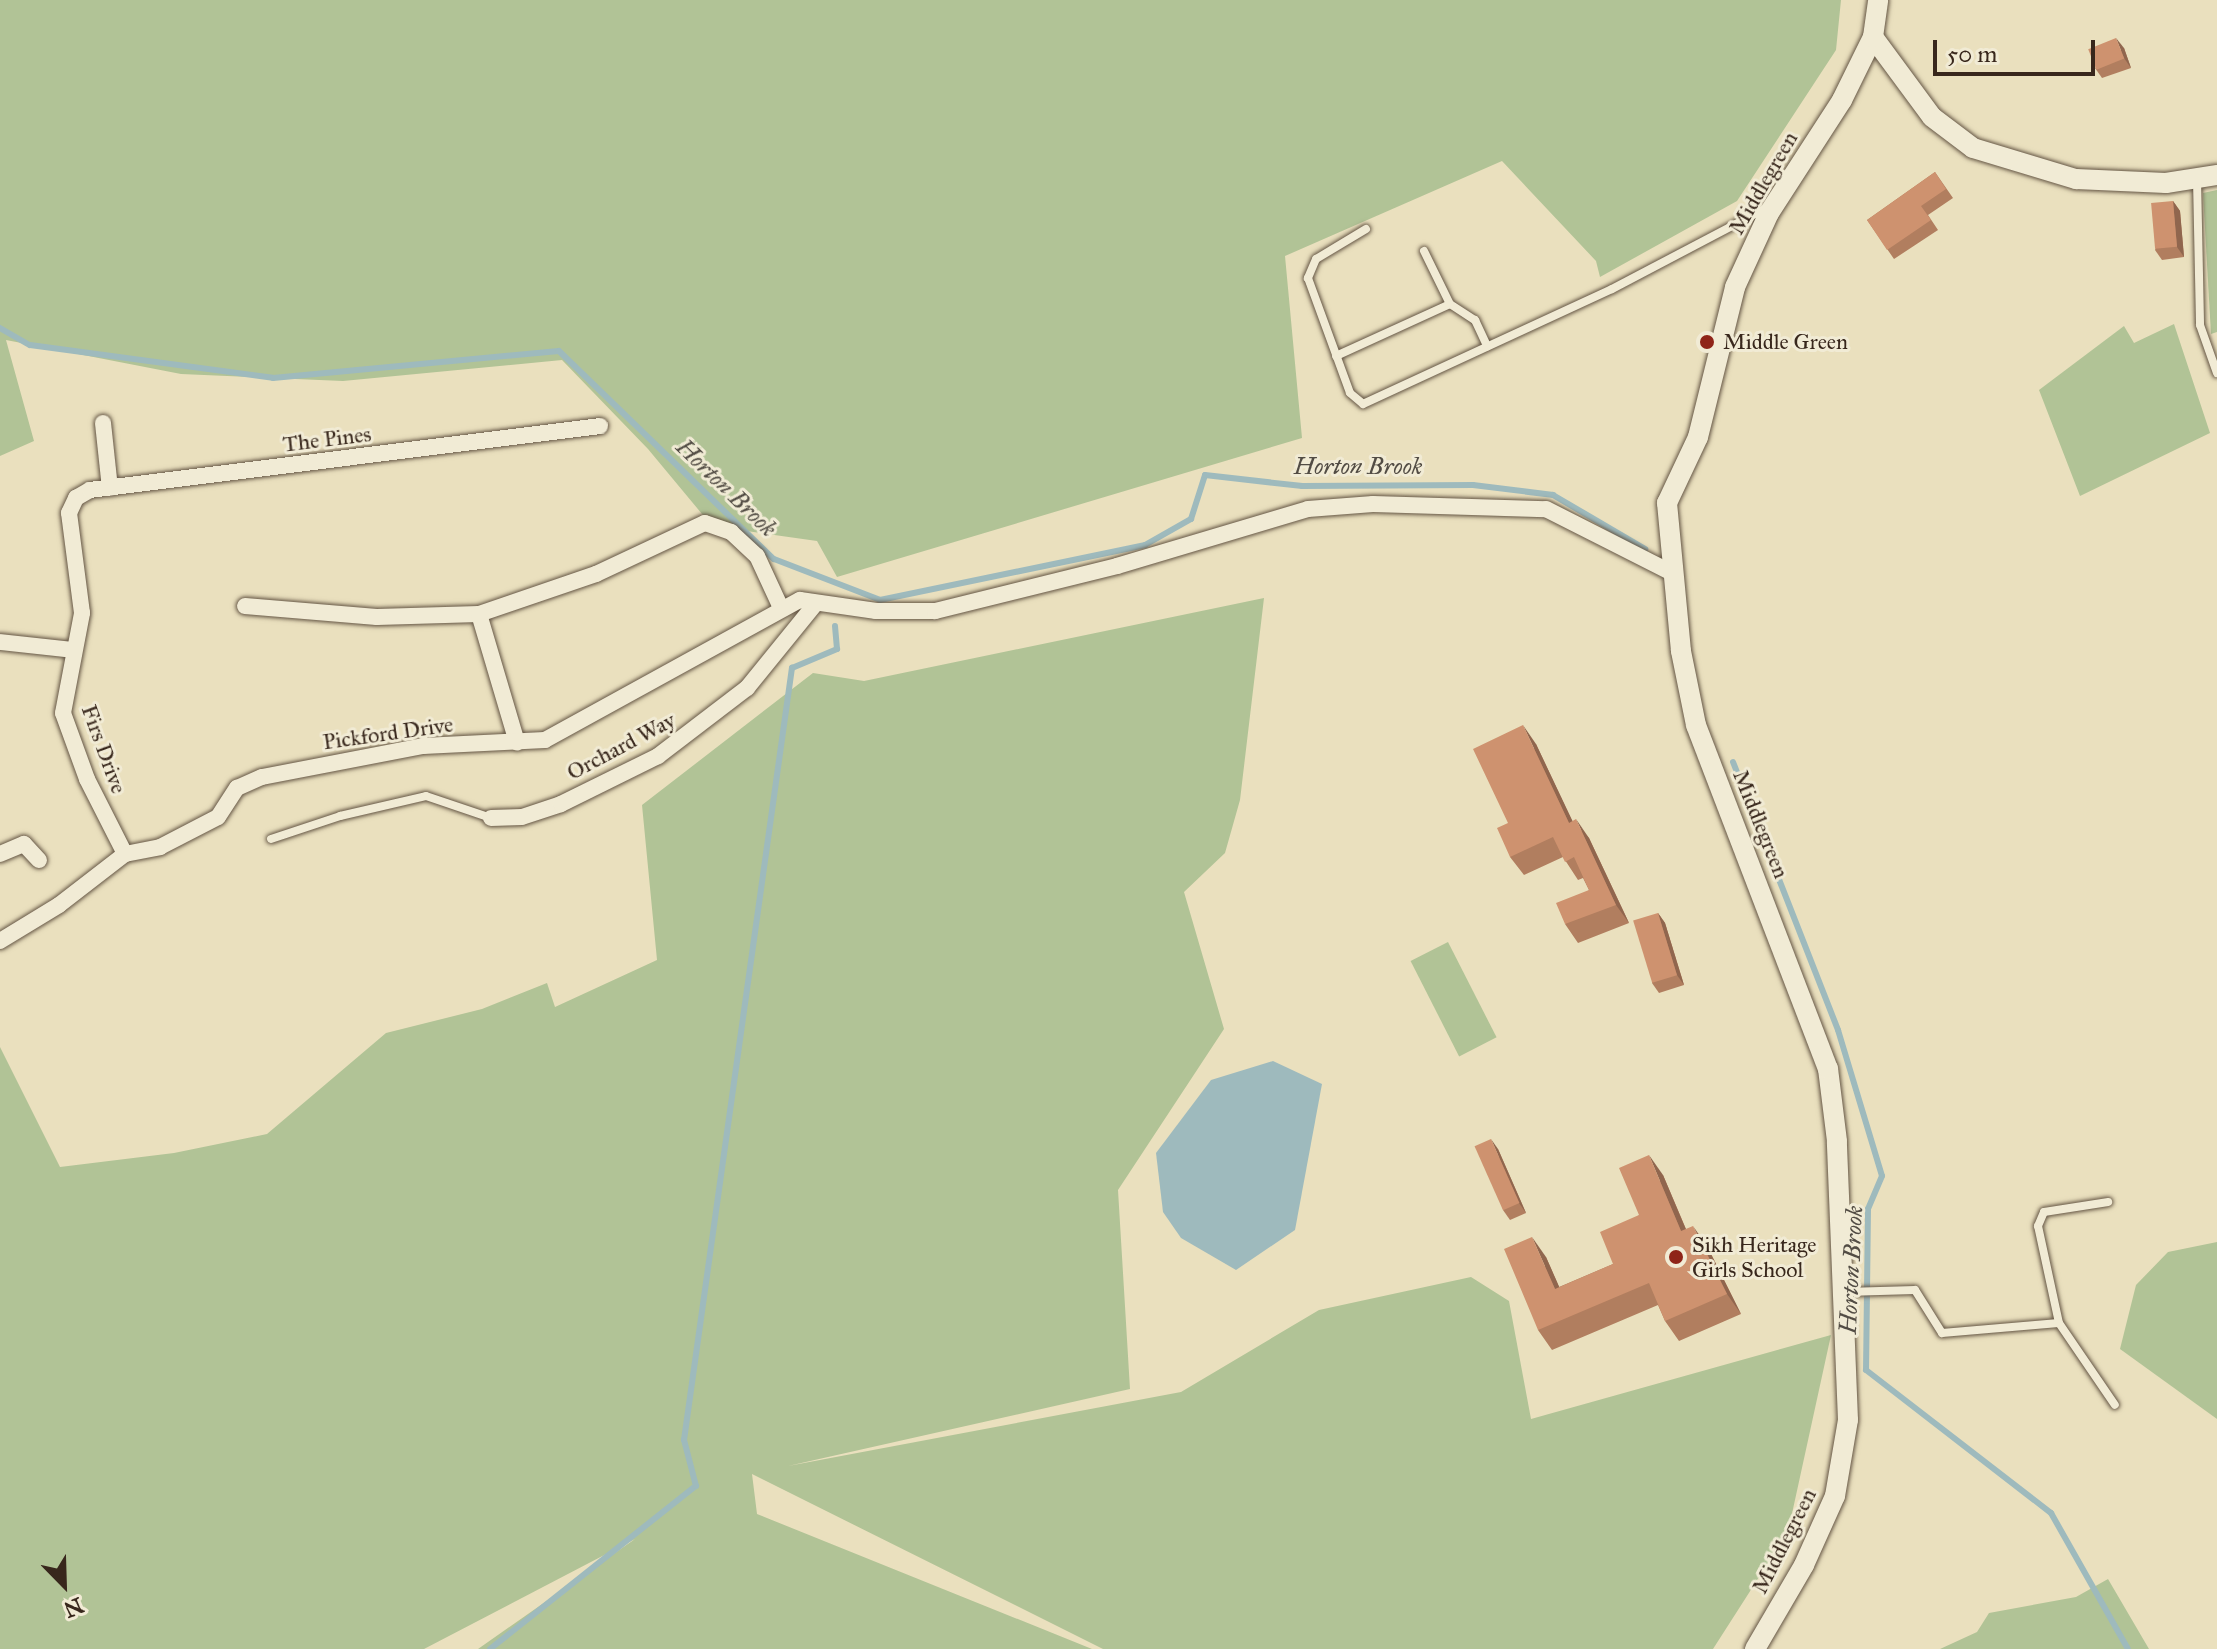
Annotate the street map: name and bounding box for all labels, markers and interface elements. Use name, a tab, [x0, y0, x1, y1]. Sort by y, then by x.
scale bar	[1937, 24, 2099, 74]
text: 50 m	[1947, 39, 1997, 69]
street label: Middlegreen	[1723, 127, 1803, 239]
place label: Middle Green	[1723, 329, 1848, 355]
marker: Middle Green	[1698, 333, 1716, 351]
street label: The Pines	[281, 420, 373, 458]
water label: Horton Brook	[670, 433, 782, 543]
water label: Horton Brook	[1294, 453, 1422, 481]
street label: Firs Drive	[76, 701, 132, 797]
street label: Orchard Way	[562, 706, 680, 786]
street label: Pickford Drive	[321, 711, 455, 755]
street label: Middlegreen	[1727, 766, 1795, 882]
water label: Horton Brook	[1834, 1205, 1870, 1335]
place label: Sikh Heritage Girls School	[1692, 1231, 1817, 1282]
marker: Sikh Heritage Girls School	[1667, 1248, 1685, 1266]
street label: Middlegreen	[1746, 1484, 1822, 1598]
north arrow	[24, 1545, 104, 1625]
text: N	[60, 1591, 87, 1624]

